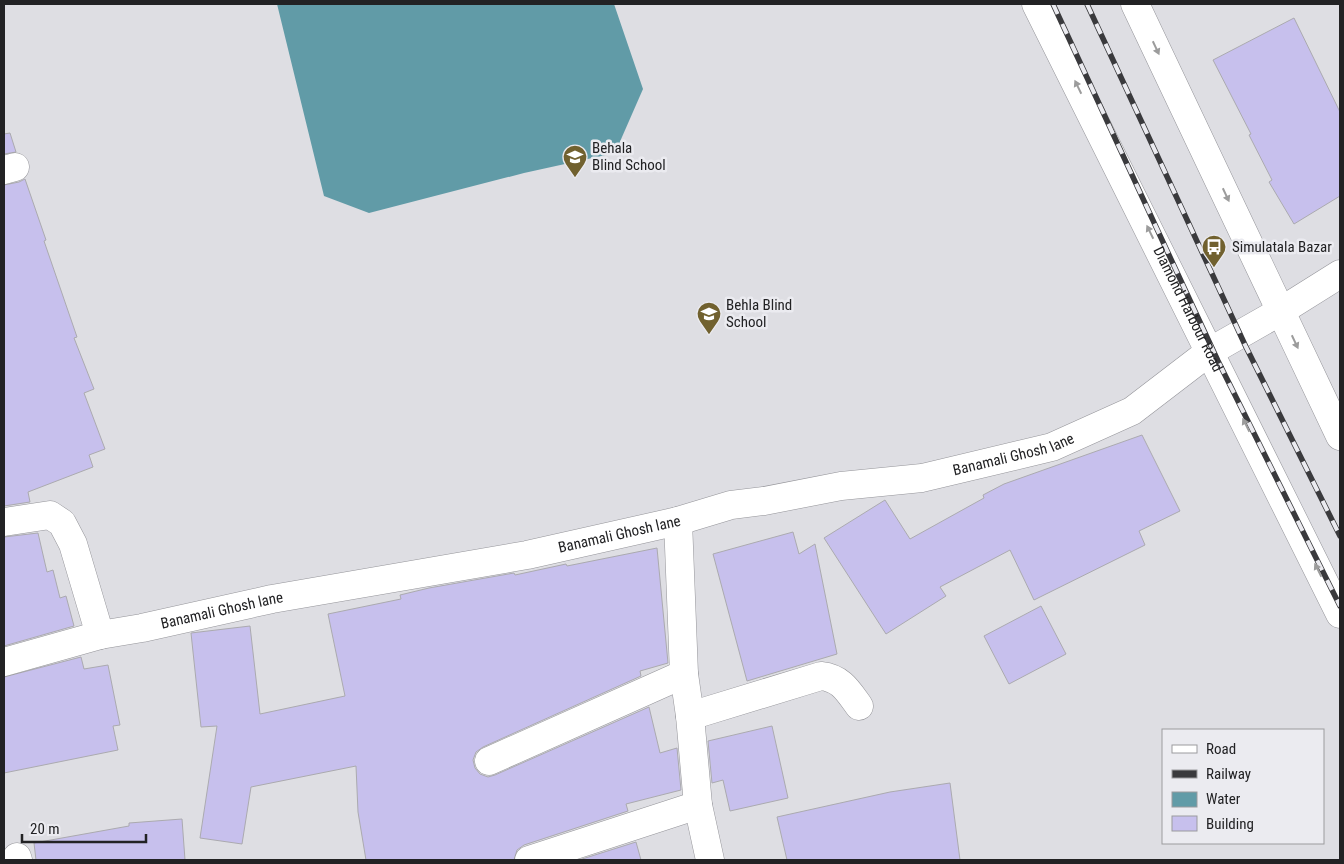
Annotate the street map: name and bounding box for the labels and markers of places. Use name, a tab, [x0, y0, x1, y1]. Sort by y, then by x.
place label: Behala Blind School	[592, 139, 666, 174]
school or university icon: Behala Blind School	[562, 144, 588, 178]
bus stop icon: Simulatala Bazar	[1201, 234, 1227, 268]
place label: Simulatala Bazar	[1232, 238, 1332, 256]
place label: Behla Blind School	[726, 296, 792, 331]
school or university icon: Behla Blind School	[696, 301, 722, 335]

